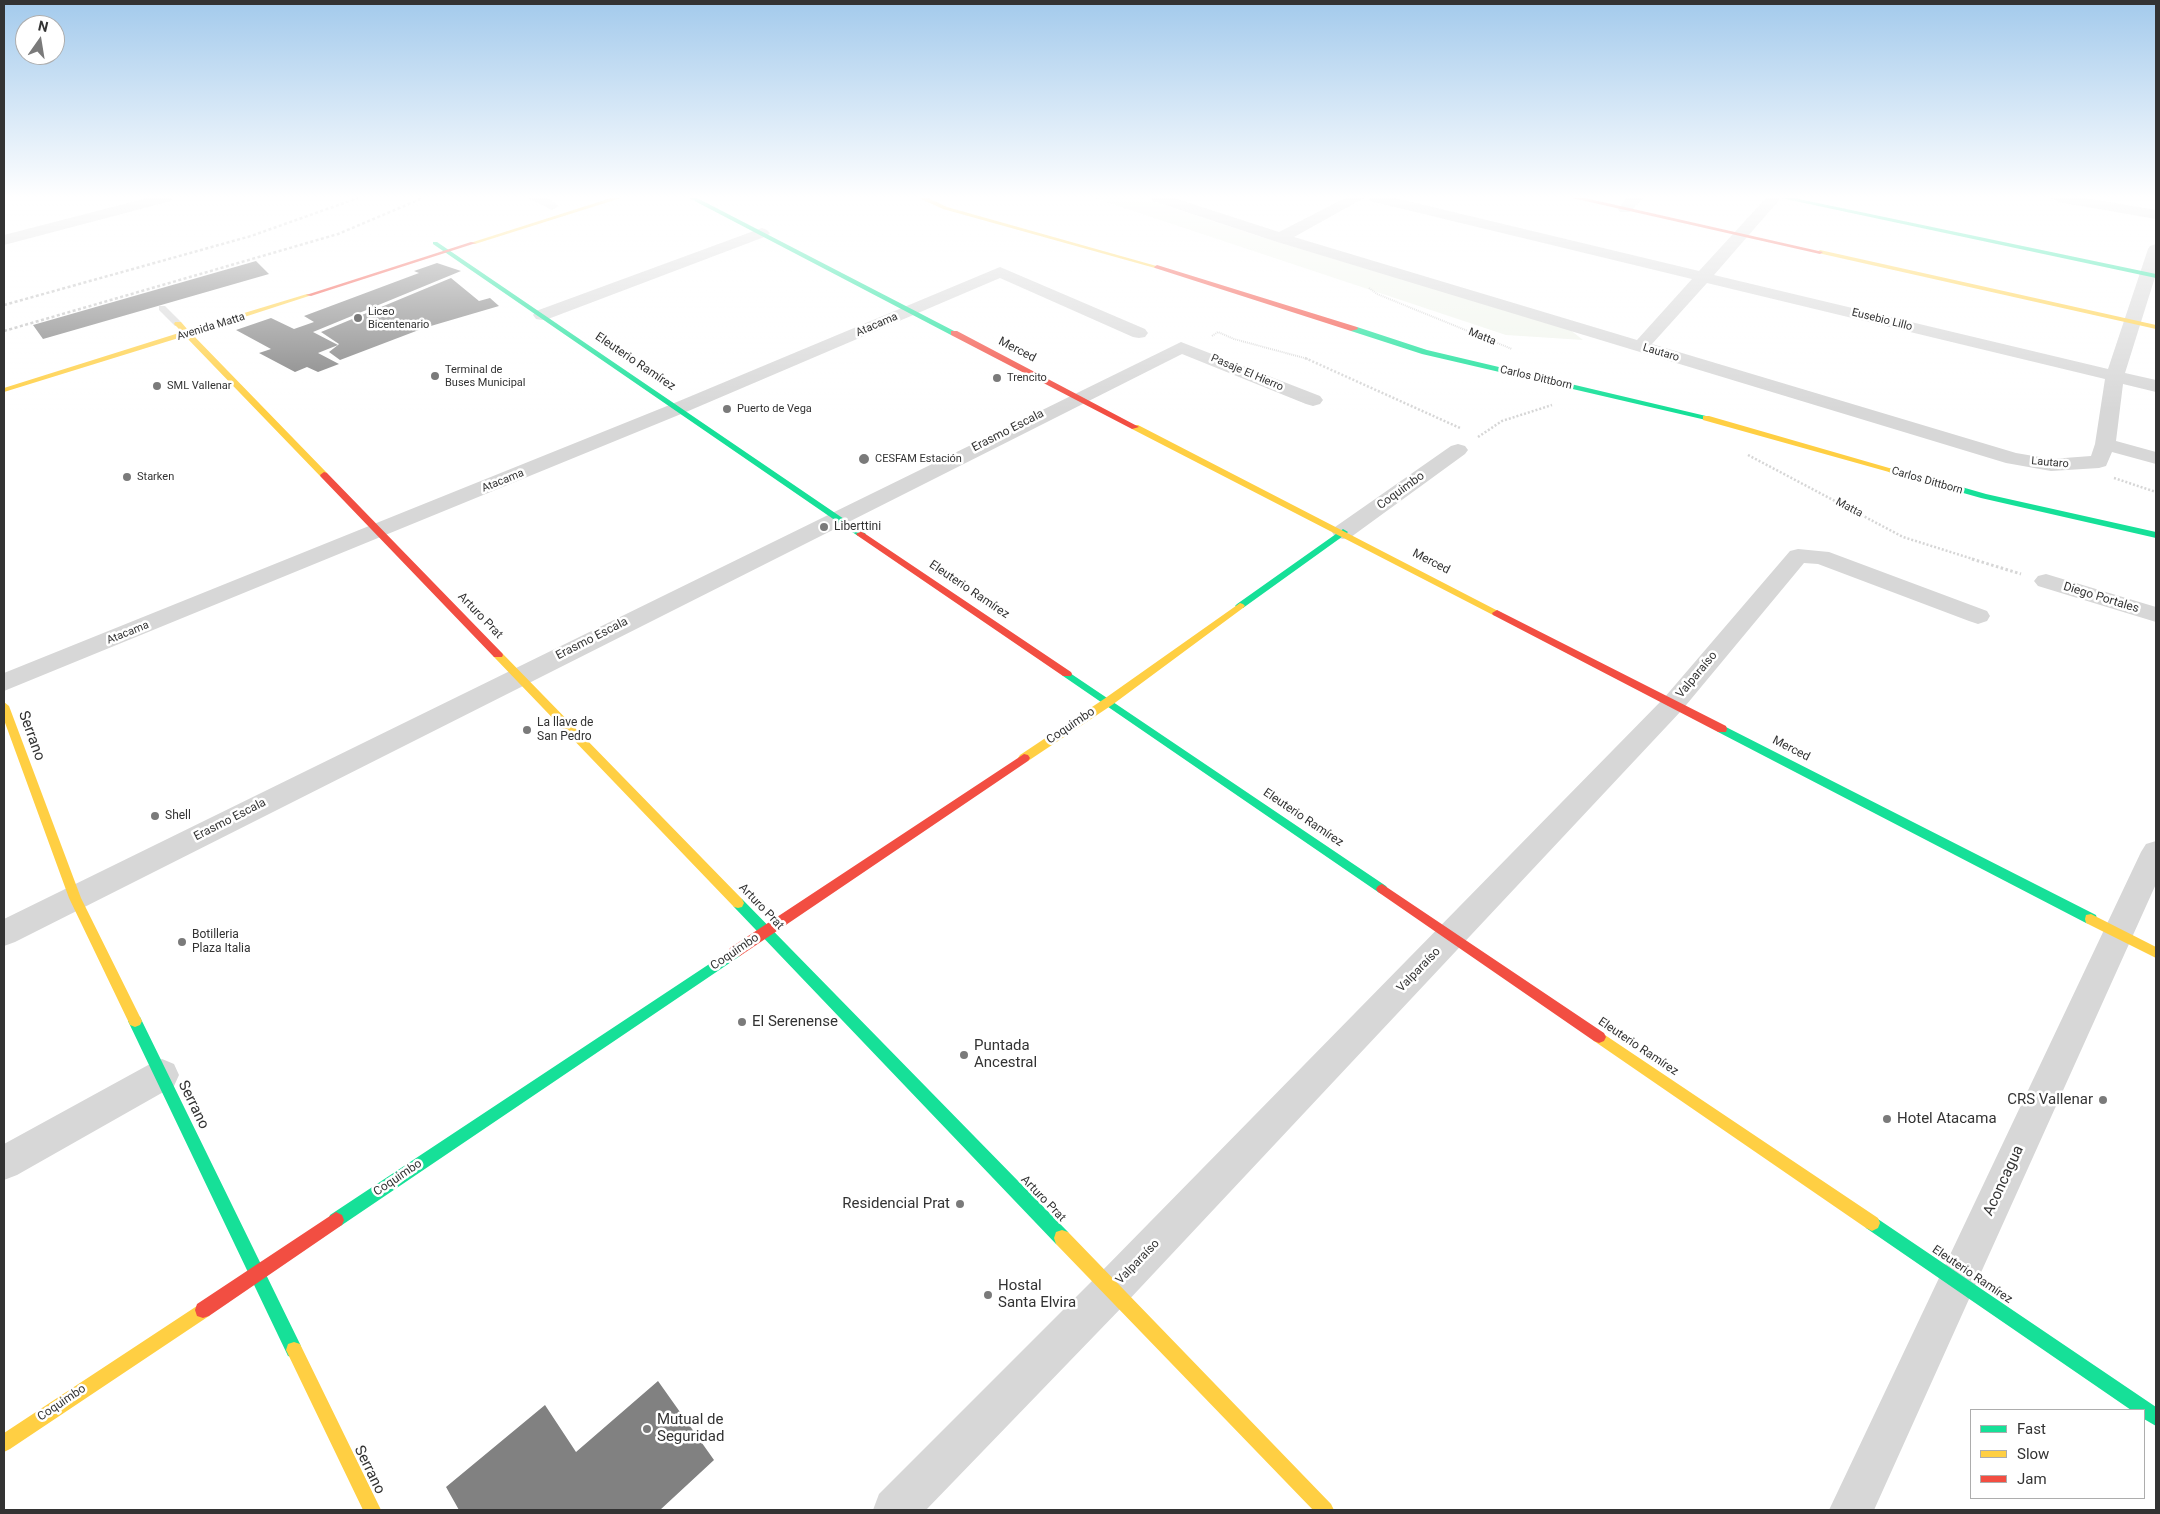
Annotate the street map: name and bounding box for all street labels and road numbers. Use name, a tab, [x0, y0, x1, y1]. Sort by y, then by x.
street label: Eusebio Lillo	[1850, 306, 1914, 334]
street label: Avenida Matta	[175, 310, 247, 344]
street label: Atacama	[854, 310, 900, 340]
street label: Matta	[1466, 325, 1498, 349]
street label: Eleuterio Ramírez	[592, 330, 678, 394]
street label: Merced	[996, 334, 1038, 366]
street label: Lautaro	[1641, 341, 1681, 365]
street label: Pasaje El Hierro	[1209, 352, 1285, 394]
street label: Carlos Dittborn	[1499, 363, 1573, 393]
street label: Erasmo Escala	[970, 407, 1046, 455]
street label: Lautaro	[2031, 455, 2069, 471]
street label: Carlos Dittborn	[1890, 465, 1964, 497]
street label: Atacama	[480, 467, 526, 495]
street label: Coquimbo	[1374, 469, 1428, 513]
street label: Matta	[1833, 495, 1865, 521]
street label: Merced	[1410, 546, 1452, 578]
street label: Eleuterio Ramírez	[926, 558, 1012, 622]
street label: Diego Portales	[2061, 580, 2141, 616]
street label: Arturo Prat	[455, 590, 505, 642]
street label: Erasmo Escala	[554, 615, 630, 663]
street label: Atacama	[105, 619, 151, 647]
street label: Valparaíso	[1673, 649, 1721, 701]
street label: Coquimbo	[1044, 705, 1098, 747]
street label: Serrano	[14, 709, 48, 763]
street label: Merced	[1770, 733, 1812, 765]
street label: Eleuterio Ramírez	[1260, 786, 1346, 850]
street label: Erasmo Escala	[192, 796, 268, 844]
street label: Arturo Prat	[736, 881, 786, 933]
street label: Coquimbo	[708, 931, 762, 973]
street label: Valparaíso	[1394, 945, 1444, 995]
street label: Eleuterio Ramírez	[1595, 1015, 1681, 1079]
street label: Serrano	[174, 1078, 212, 1132]
street label: Aconcagua	[1980, 1143, 2028, 1219]
street label: Coquimbo	[371, 1157, 425, 1199]
street label: Arturo Prat	[1018, 1173, 1068, 1225]
street label: Valparaíso	[1113, 1237, 1163, 1287]
street label: Eleuterio Ramírez	[1929, 1243, 2015, 1307]
street label: Coquimbo	[35, 1382, 89, 1424]
street label: Serrano	[350, 1443, 388, 1497]

